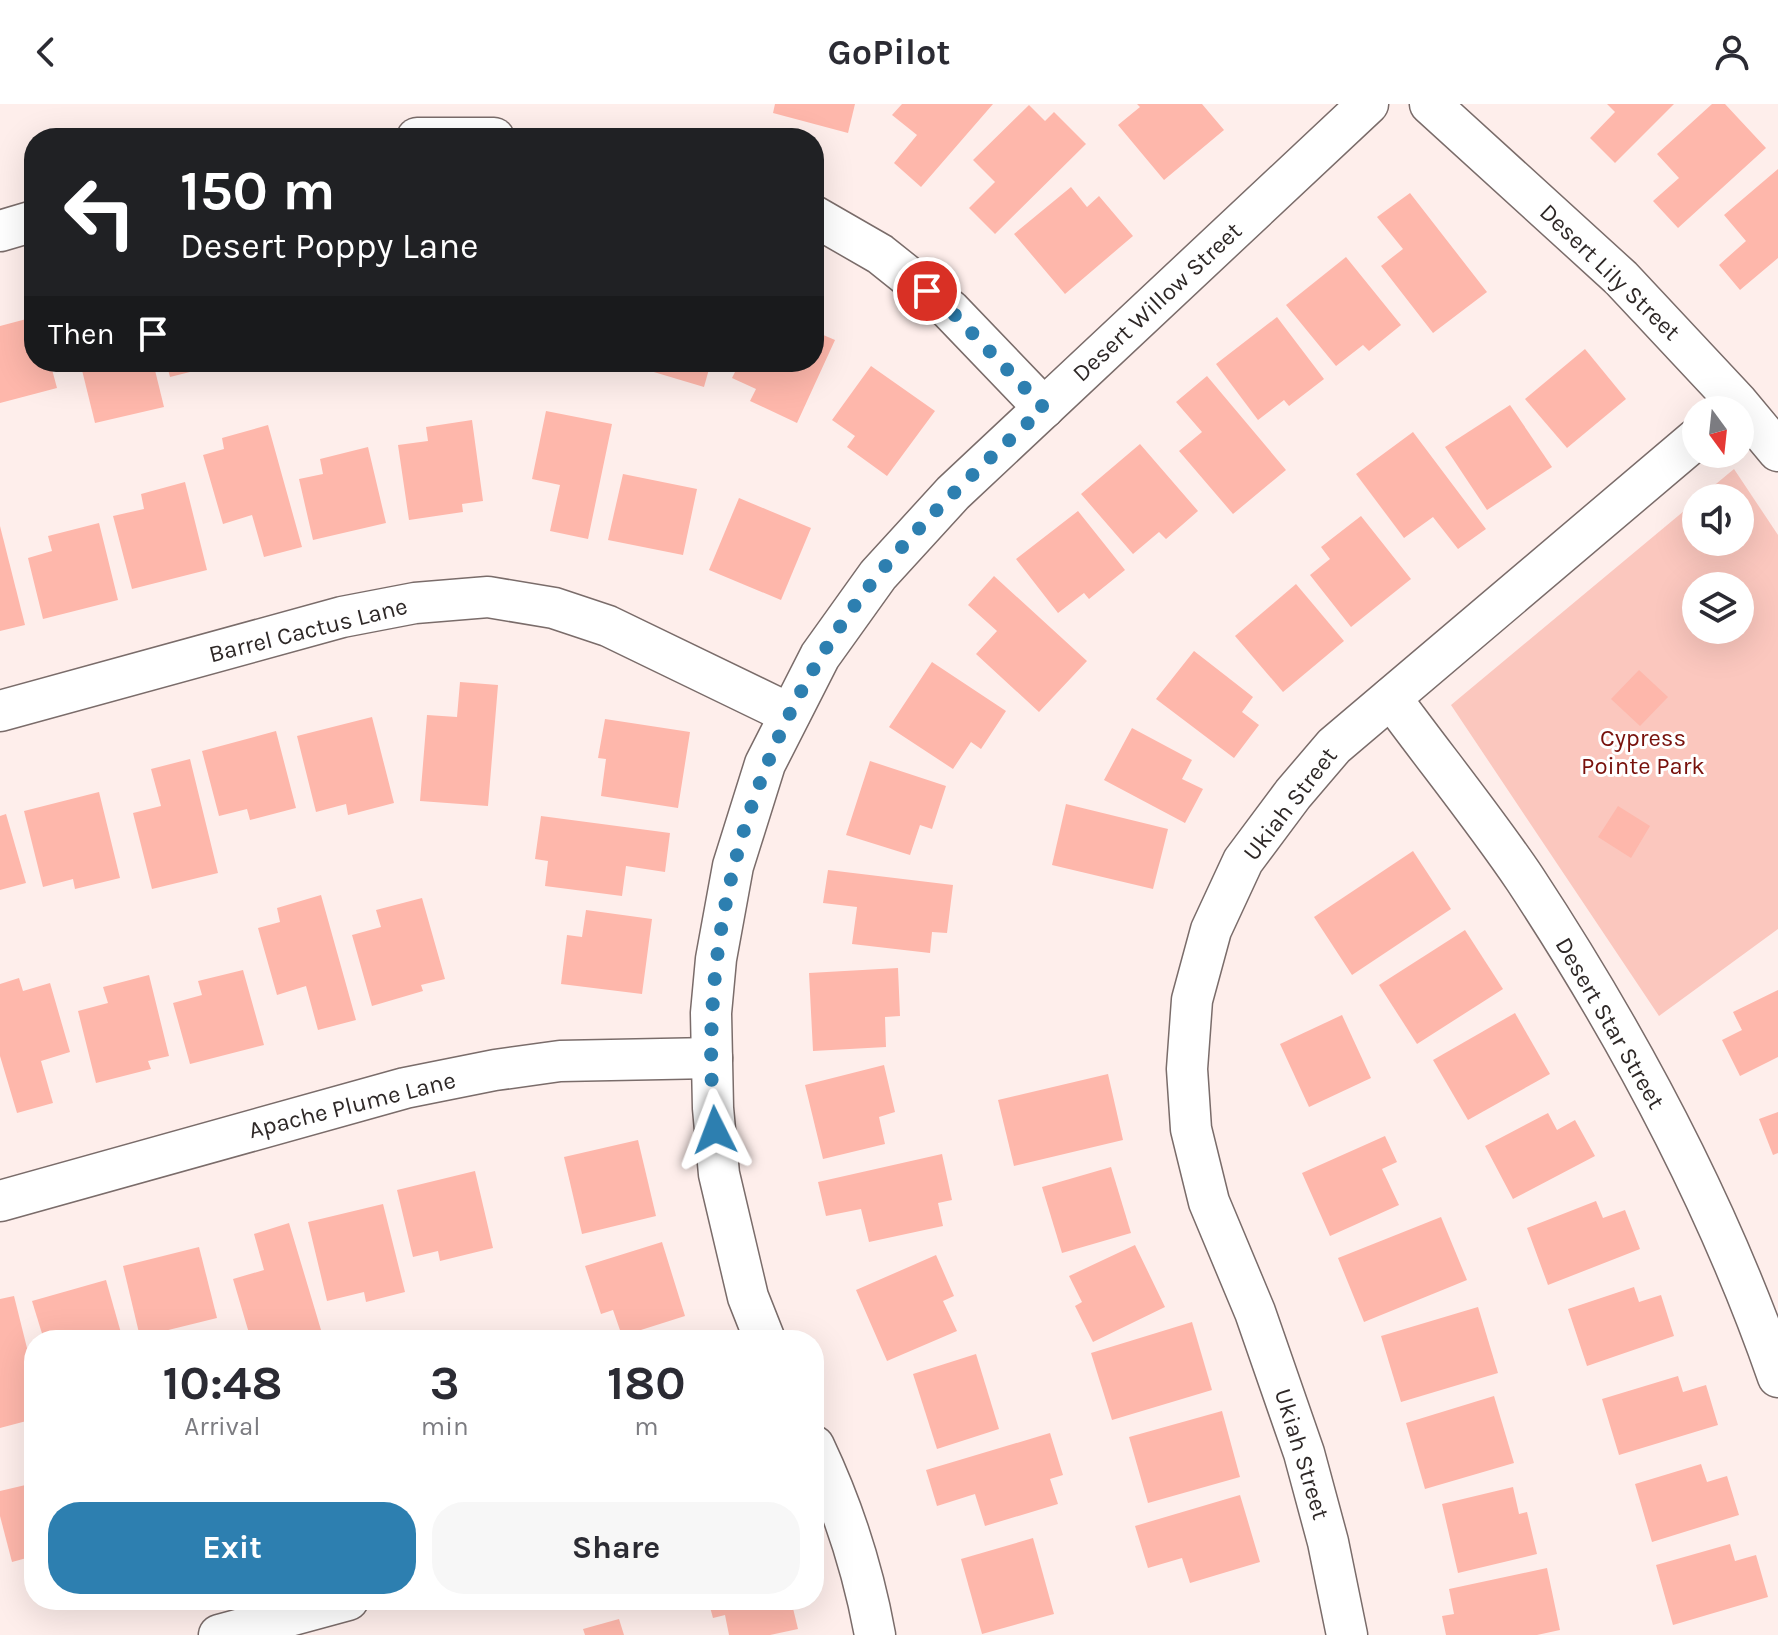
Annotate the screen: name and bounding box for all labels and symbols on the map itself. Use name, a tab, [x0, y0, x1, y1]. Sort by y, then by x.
street label: Desert Lily Street	[1534, 198, 1686, 346]
street label: Desert Willow Street	[1067, 217, 1247, 387]
pin	[893, 257, 961, 325]
north arrow	[1682, 396, 1754, 468]
street label: Barrel Cactus Lane	[206, 592, 410, 668]
park label: Cypress Pointe Park	[1581, 724, 1705, 780]
street label: Ukiah Street	[1237, 742, 1343, 866]
street label: Desert Star Street	[1549, 932, 1671, 1114]
street label: Apache Plume Lane	[246, 1066, 458, 1144]
position arrow	[673, 1088, 757, 1172]
street label: Ukiah Street	[1269, 1385, 1335, 1523]

